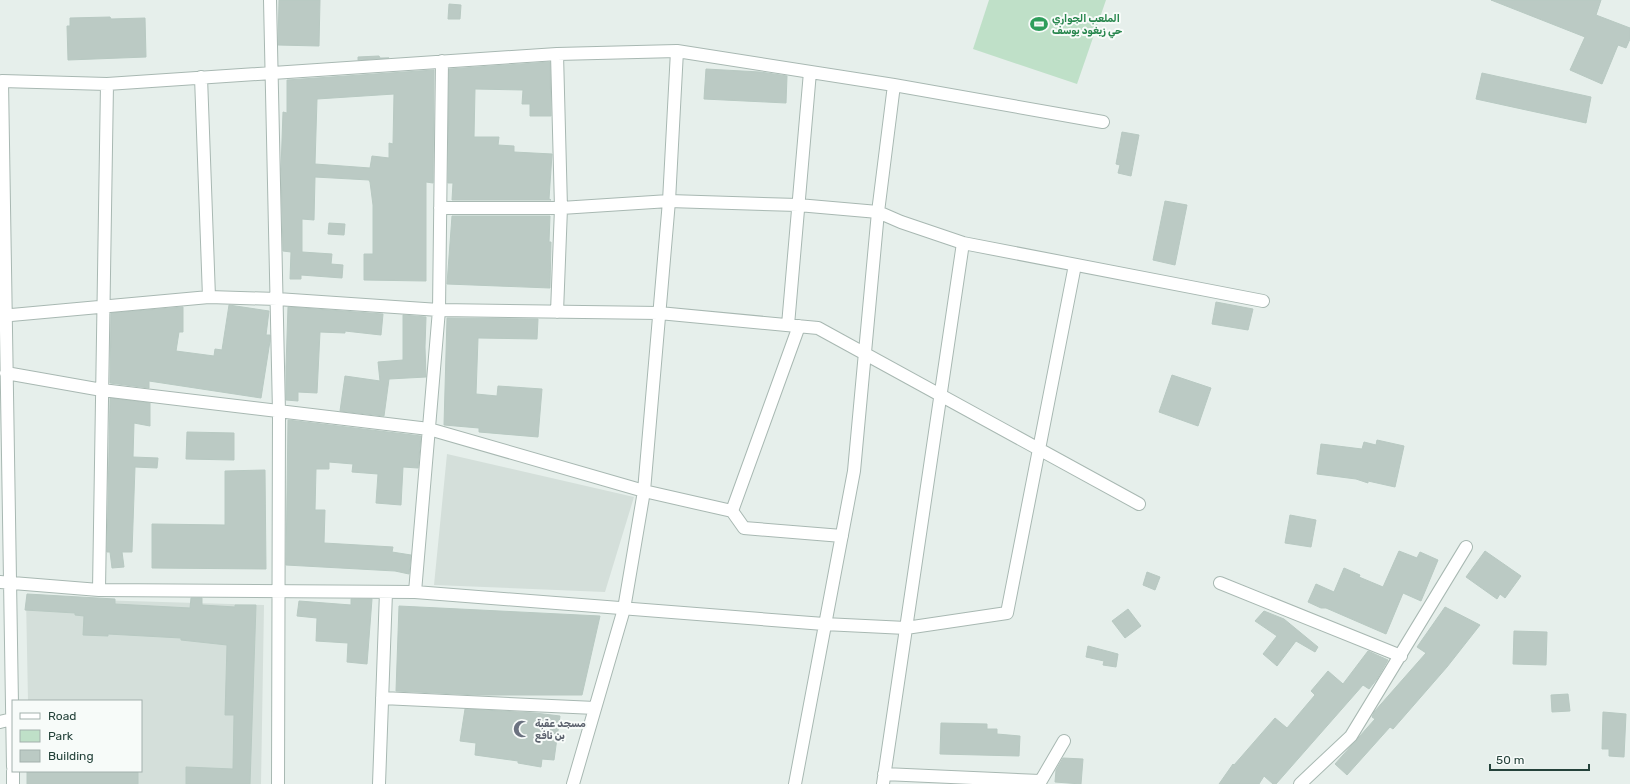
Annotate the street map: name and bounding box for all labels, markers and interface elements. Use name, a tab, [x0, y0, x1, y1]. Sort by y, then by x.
place label: الملعب الجواري حي زيغود يوسف	[1052, 13, 1122, 39]
sports icon: الملعب الجواري حي زيغود يوسف	[1029, 14, 1049, 34]
legend	[12, 700, 142, 772]
text: Road	[48, 709, 76, 723]
place label: مسجد عقبة بن نافع	[535, 718, 586, 743]
mosque icon: مسجد عقبة بن نافع	[512, 719, 532, 739]
text: Park	[48, 729, 74, 743]
scale bar	[1490, 746, 1589, 772]
text: Building	[48, 749, 94, 763]
text: 50 m	[1496, 753, 1524, 767]

